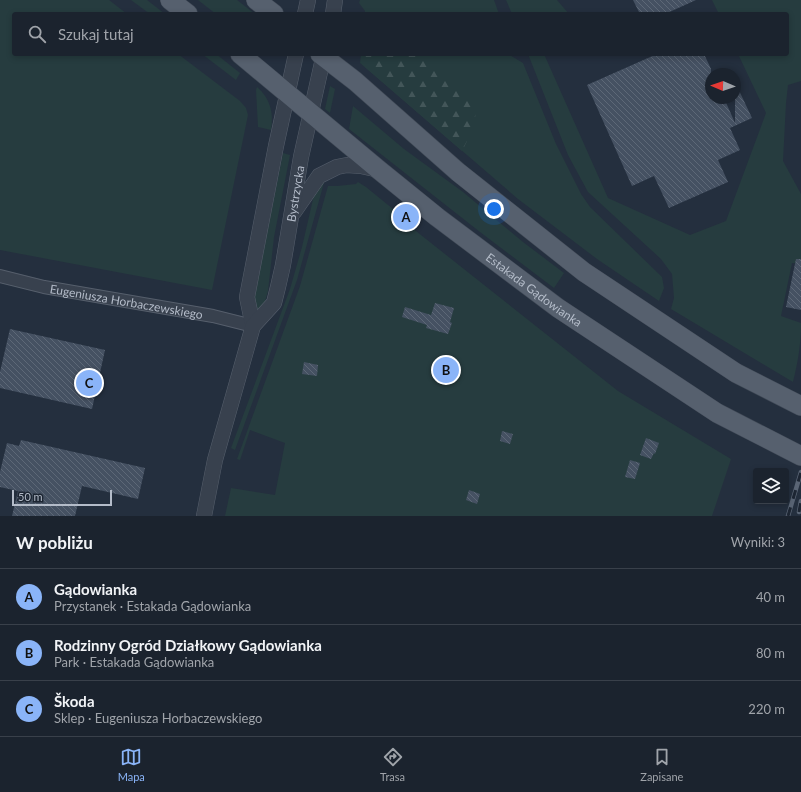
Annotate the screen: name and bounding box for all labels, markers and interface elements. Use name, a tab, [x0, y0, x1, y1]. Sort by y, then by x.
search box	[12, 12, 789, 56]
icon: search	[26, 23, 48, 45]
text: Szukaj tutaj	[58, 25, 134, 43]
north arrow	[705, 68, 741, 104]
street label: Bystrzycka	[283, 164, 307, 223]
your location	[484, 199, 504, 219]
pin: A	[393, 202, 419, 232]
street label: Estakada Gądowianka	[483, 249, 585, 329]
street label: Eugeniusza Horbaczewskiego	[49, 281, 204, 322]
pin: B	[433, 355, 459, 385]
pin: C	[76, 368, 102, 398]
map controls	[753, 468, 789, 504]
button: layers	[753, 468, 789, 504]
scale bar	[12, 488, 112, 507]
text: 50 m	[18, 490, 43, 503]
text: W pobliżu	[16, 532, 93, 553]
text: Wyniki: 3	[731, 534, 785, 550]
text: Gądowianka	[54, 580, 137, 598]
text: A	[24, 589, 34, 605]
text: 40 m	[756, 589, 785, 605]
text: Przystanek · Estakada Gądowianka	[54, 598, 251, 614]
text: Rodzinny Ogród Działkowy Gądowianka	[54, 636, 322, 654]
text: B	[25, 645, 33, 661]
text: 80 m	[756, 645, 785, 661]
text: Park · Estakada Gądowianka	[54, 654, 214, 670]
text: Škoda	[54, 692, 95, 710]
text: C	[25, 701, 33, 717]
text: 220 m	[748, 701, 785, 717]
text: Sklep · Eugeniusza Horbaczewskiego	[54, 710, 262, 726]
tab: Mapa	[118, 746, 145, 783]
tab: Trasa	[380, 746, 405, 783]
tab: Zapisane	[640, 746, 683, 783]

